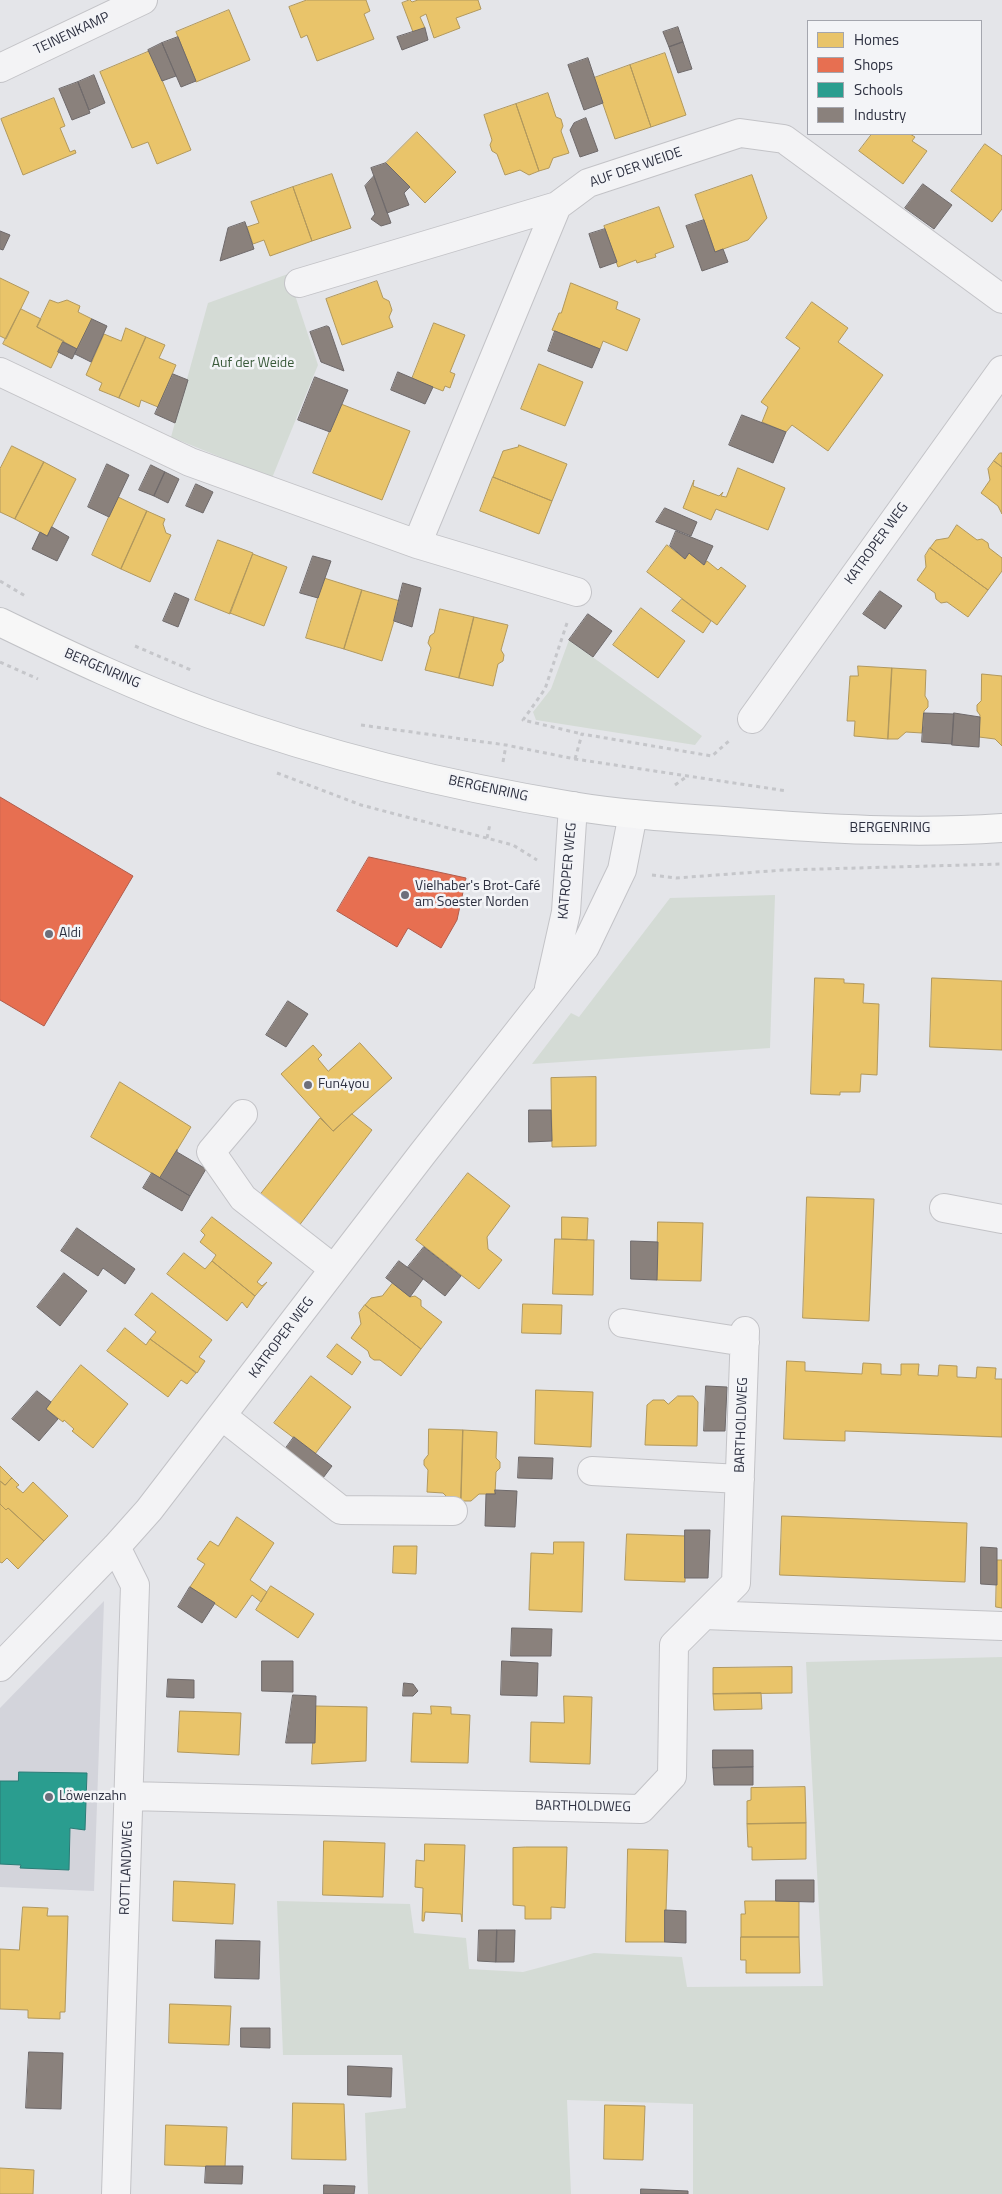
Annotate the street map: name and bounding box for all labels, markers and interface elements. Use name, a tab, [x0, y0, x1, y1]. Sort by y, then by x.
street label: TEINENKAMP	[31, 9, 113, 59]
legend	[807, 20, 982, 135]
text: Homes	[854, 28, 899, 51]
text: Shops	[854, 53, 893, 76]
text: Schools	[854, 78, 903, 101]
text: Industry	[854, 103, 906, 126]
street label: AUF DER WEIDE	[588, 144, 684, 192]
park label: Auf der Weide	[212, 356, 294, 372]
street label: KATROPER WEG	[842, 500, 912, 588]
street label: BERGENRING	[61, 645, 143, 693]
street label: BERGENRING	[447, 772, 529, 806]
street label: BERGENRING	[850, 821, 930, 837]
street label: KATROPER WEG	[555, 822, 581, 920]
place label: Vielhaber's Brot-Café am Soester Norden	[415, 879, 540, 912]
marker: Vielhaber's Brot-Café am Soester Norden	[399, 889, 411, 901]
place label: Aldi	[59, 926, 81, 942]
marker: Aldi	[43, 928, 55, 940]
place label: Fun4you	[318, 1077, 369, 1093]
marker: Fun4you	[302, 1079, 314, 1091]
street label: KATROPER WEG	[246, 1294, 318, 1382]
street label: BARTHOLDWEG	[732, 1377, 752, 1473]
place label: Löwenzahn	[59, 1789, 127, 1805]
marker: Löwenzahn	[43, 1791, 55, 1803]
street label: BARTHOLDWEG	[535, 1798, 631, 1816]
street label: ROTTLANDWEG	[117, 1820, 137, 1916]

